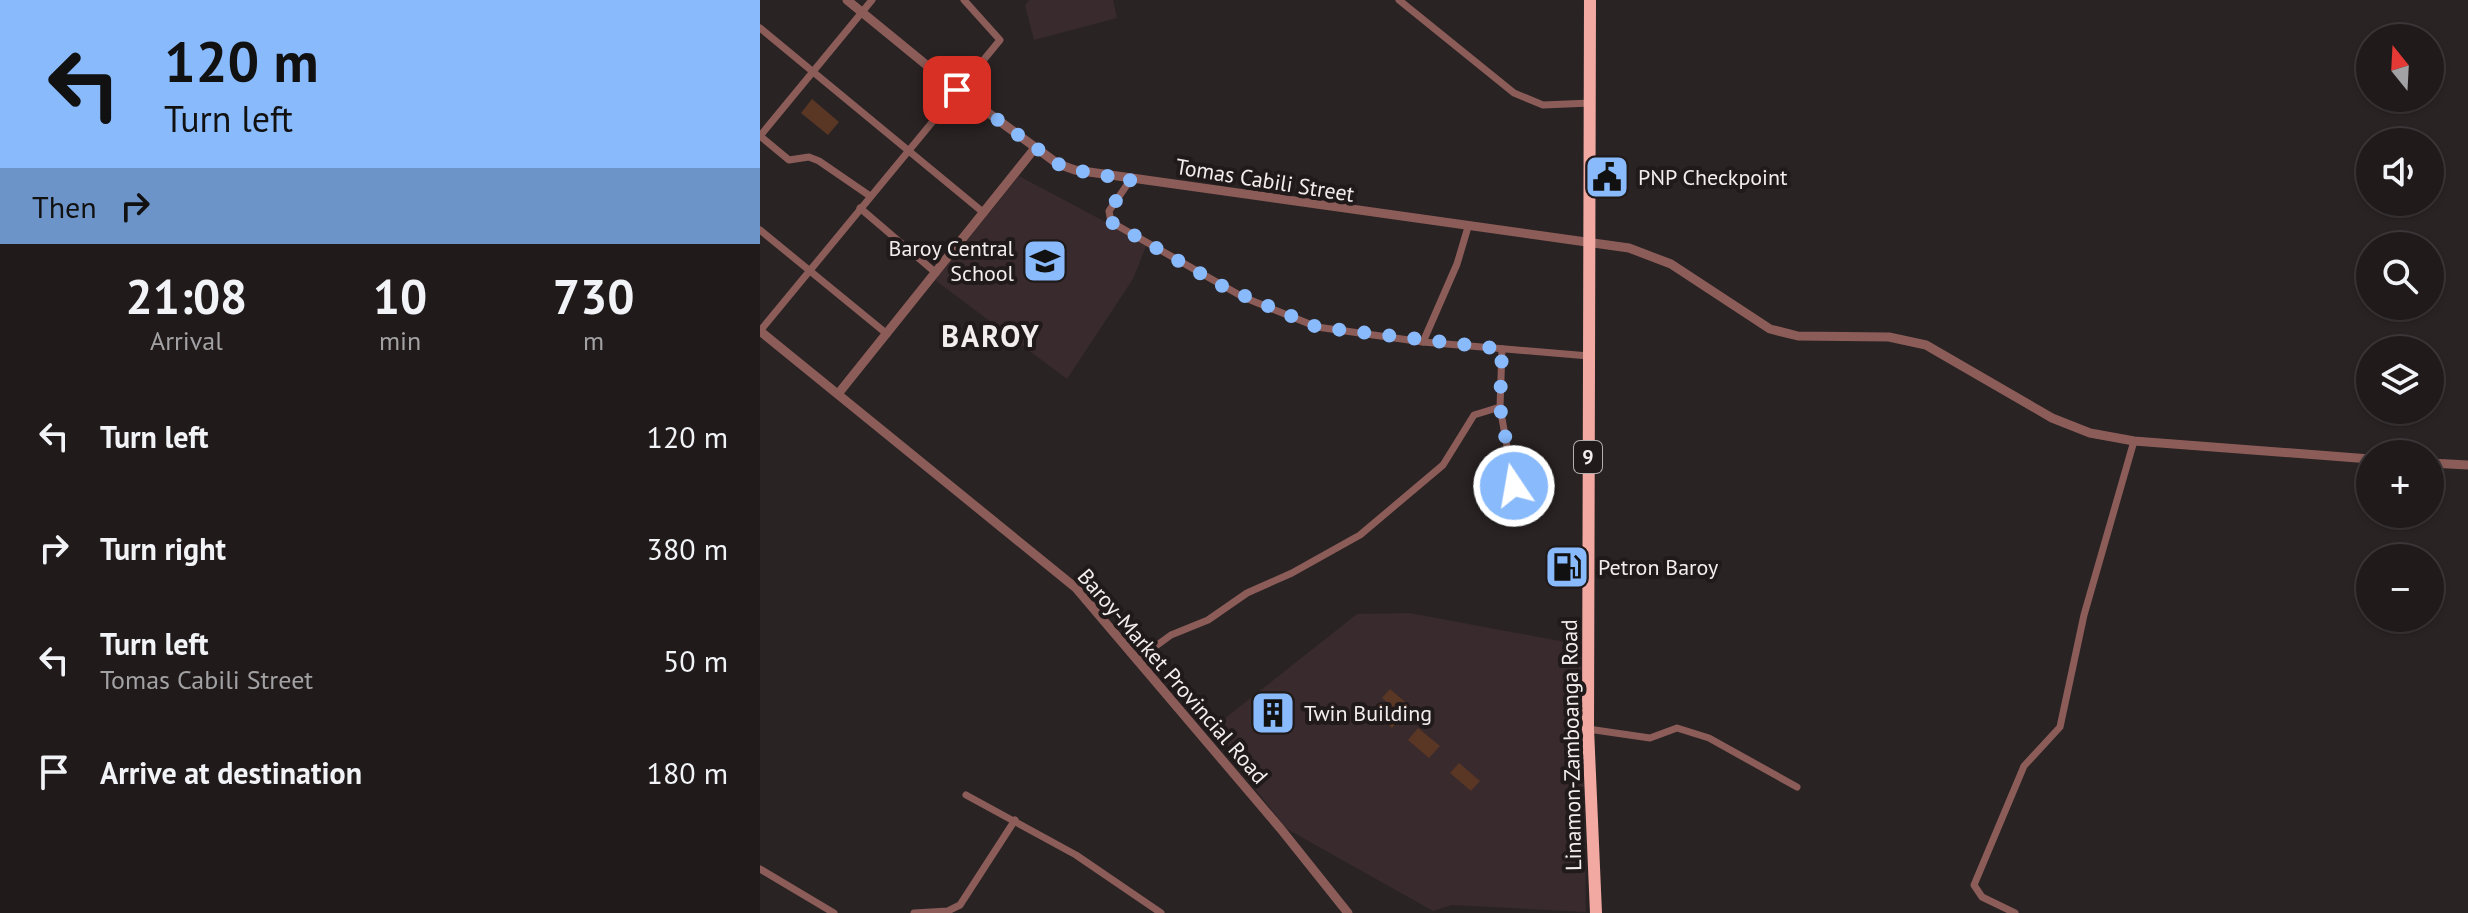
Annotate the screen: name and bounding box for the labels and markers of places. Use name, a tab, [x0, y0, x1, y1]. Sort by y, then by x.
pin	[923, 56, 991, 124]
public building icon: PNP Checkpoint	[1583, 153, 1631, 201]
place label: PNP Checkpoint	[1638, 163, 1788, 191]
place label: Baroy Central School	[889, 234, 1015, 287]
school or university icon: Baroy Central School	[1021, 237, 1069, 285]
fuel station icon: Petron Baroy	[1543, 543, 1591, 591]
place label: Petron Baroy	[1598, 553, 1719, 581]
building icon: Twin Building	[1249, 689, 1297, 737]
place label: Twin Building	[1304, 699, 1432, 727]

